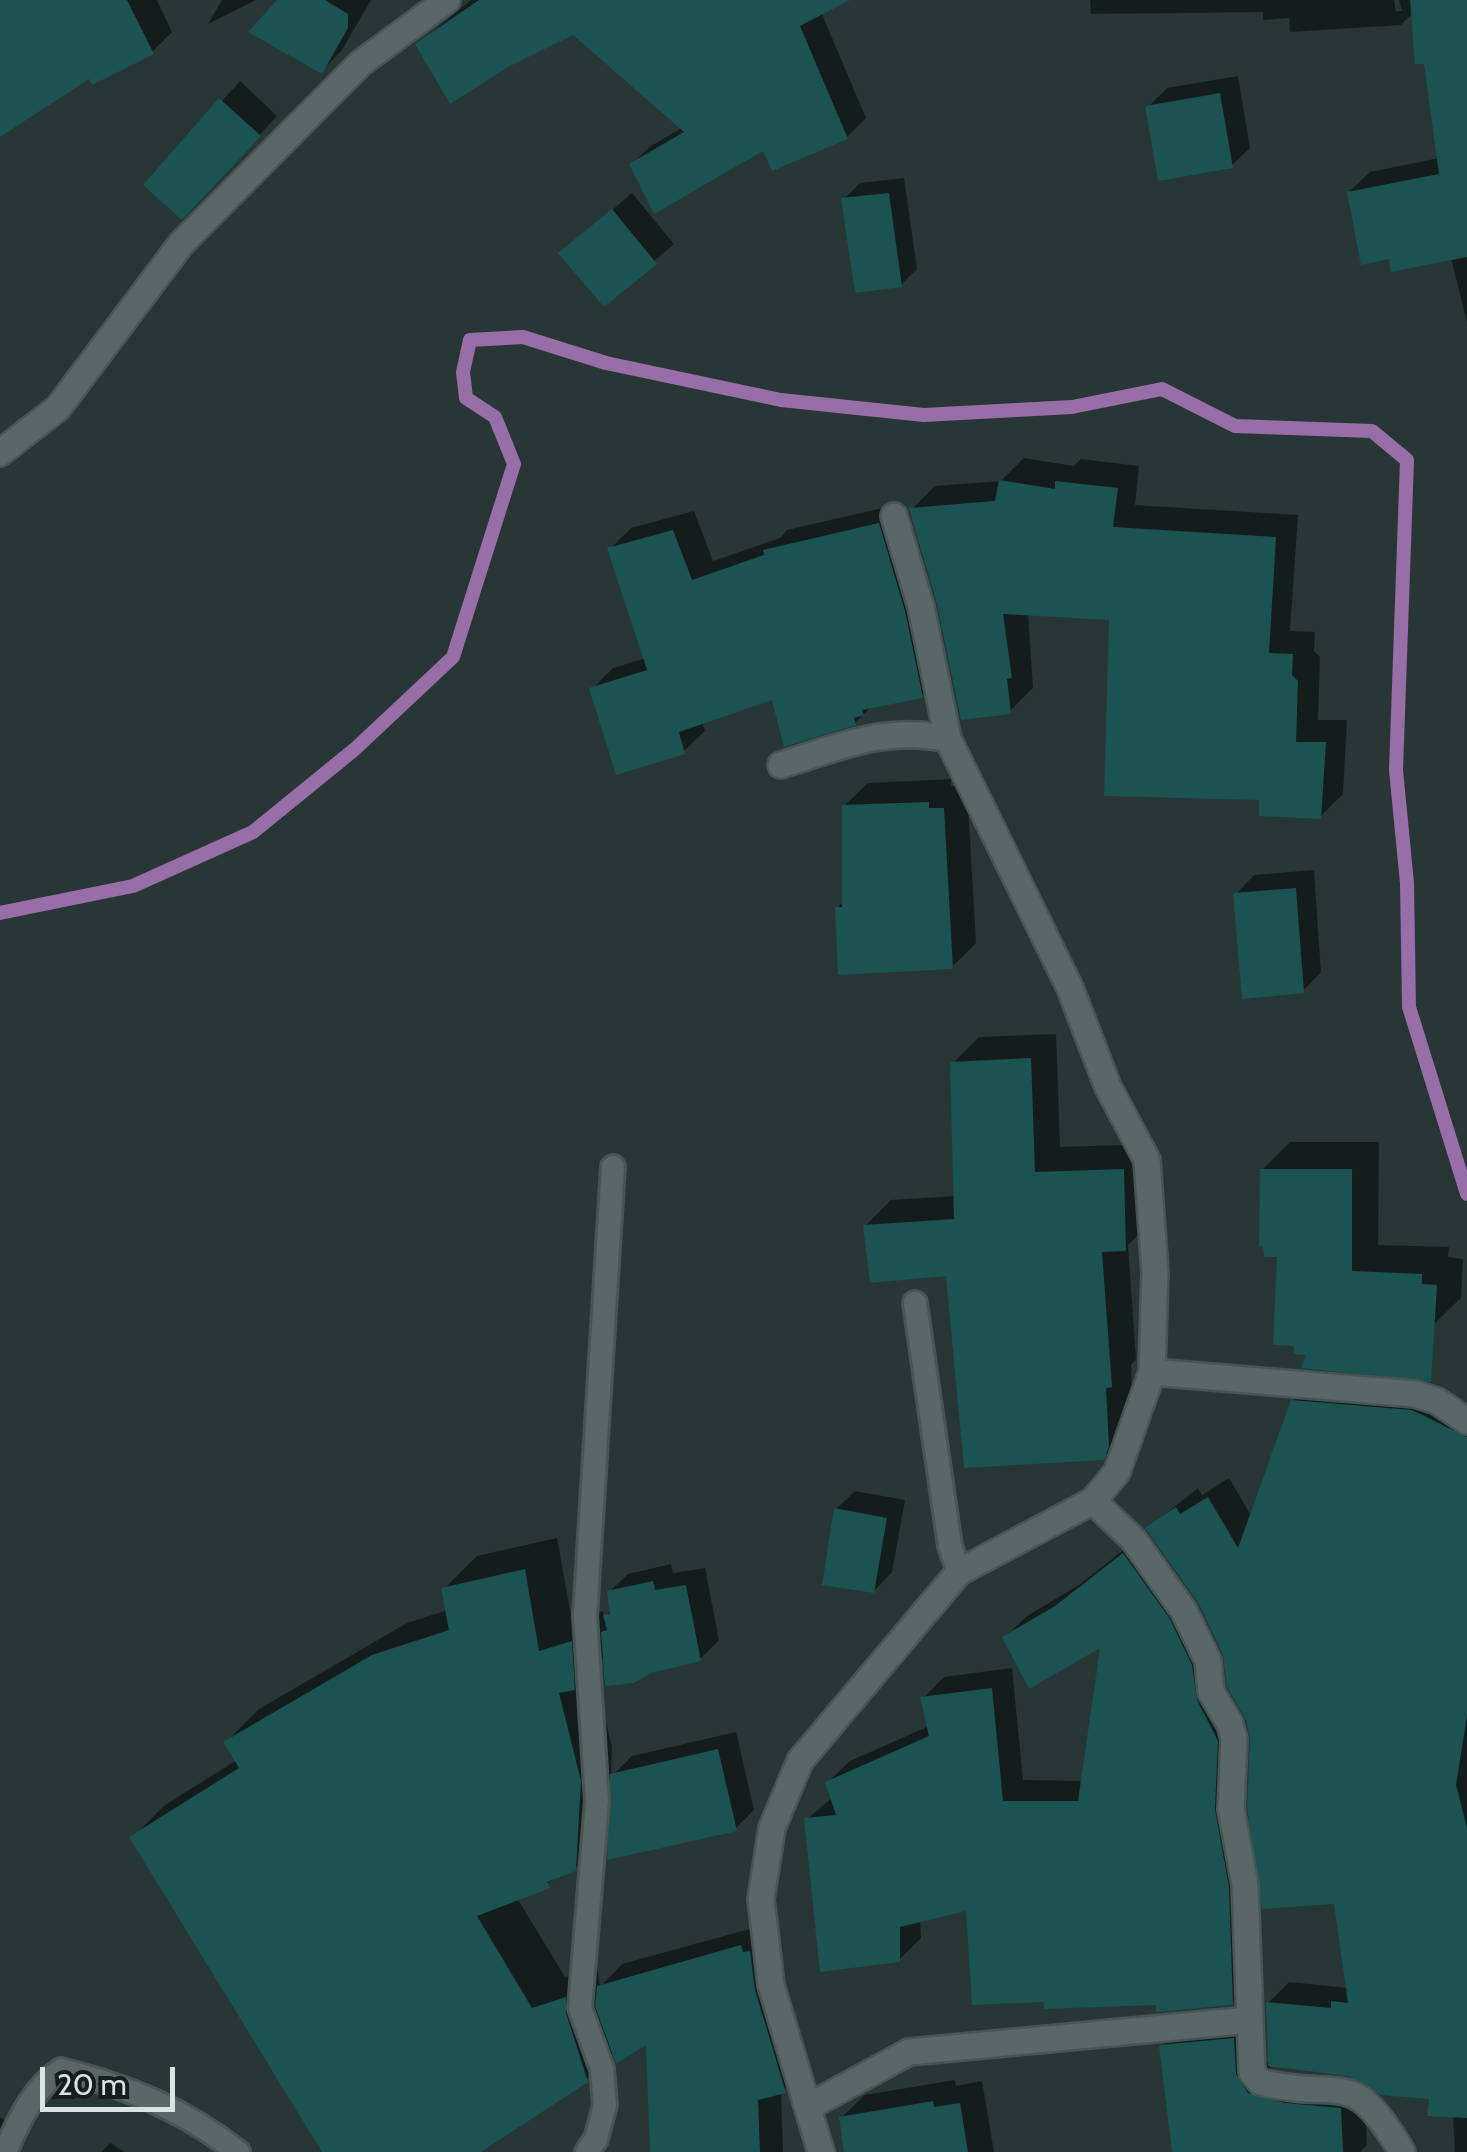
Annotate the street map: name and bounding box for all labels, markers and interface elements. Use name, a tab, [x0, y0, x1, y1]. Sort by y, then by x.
scale bar	[45, 2047, 180, 2109]
text: 20 m	[57, 2066, 127, 2103]

